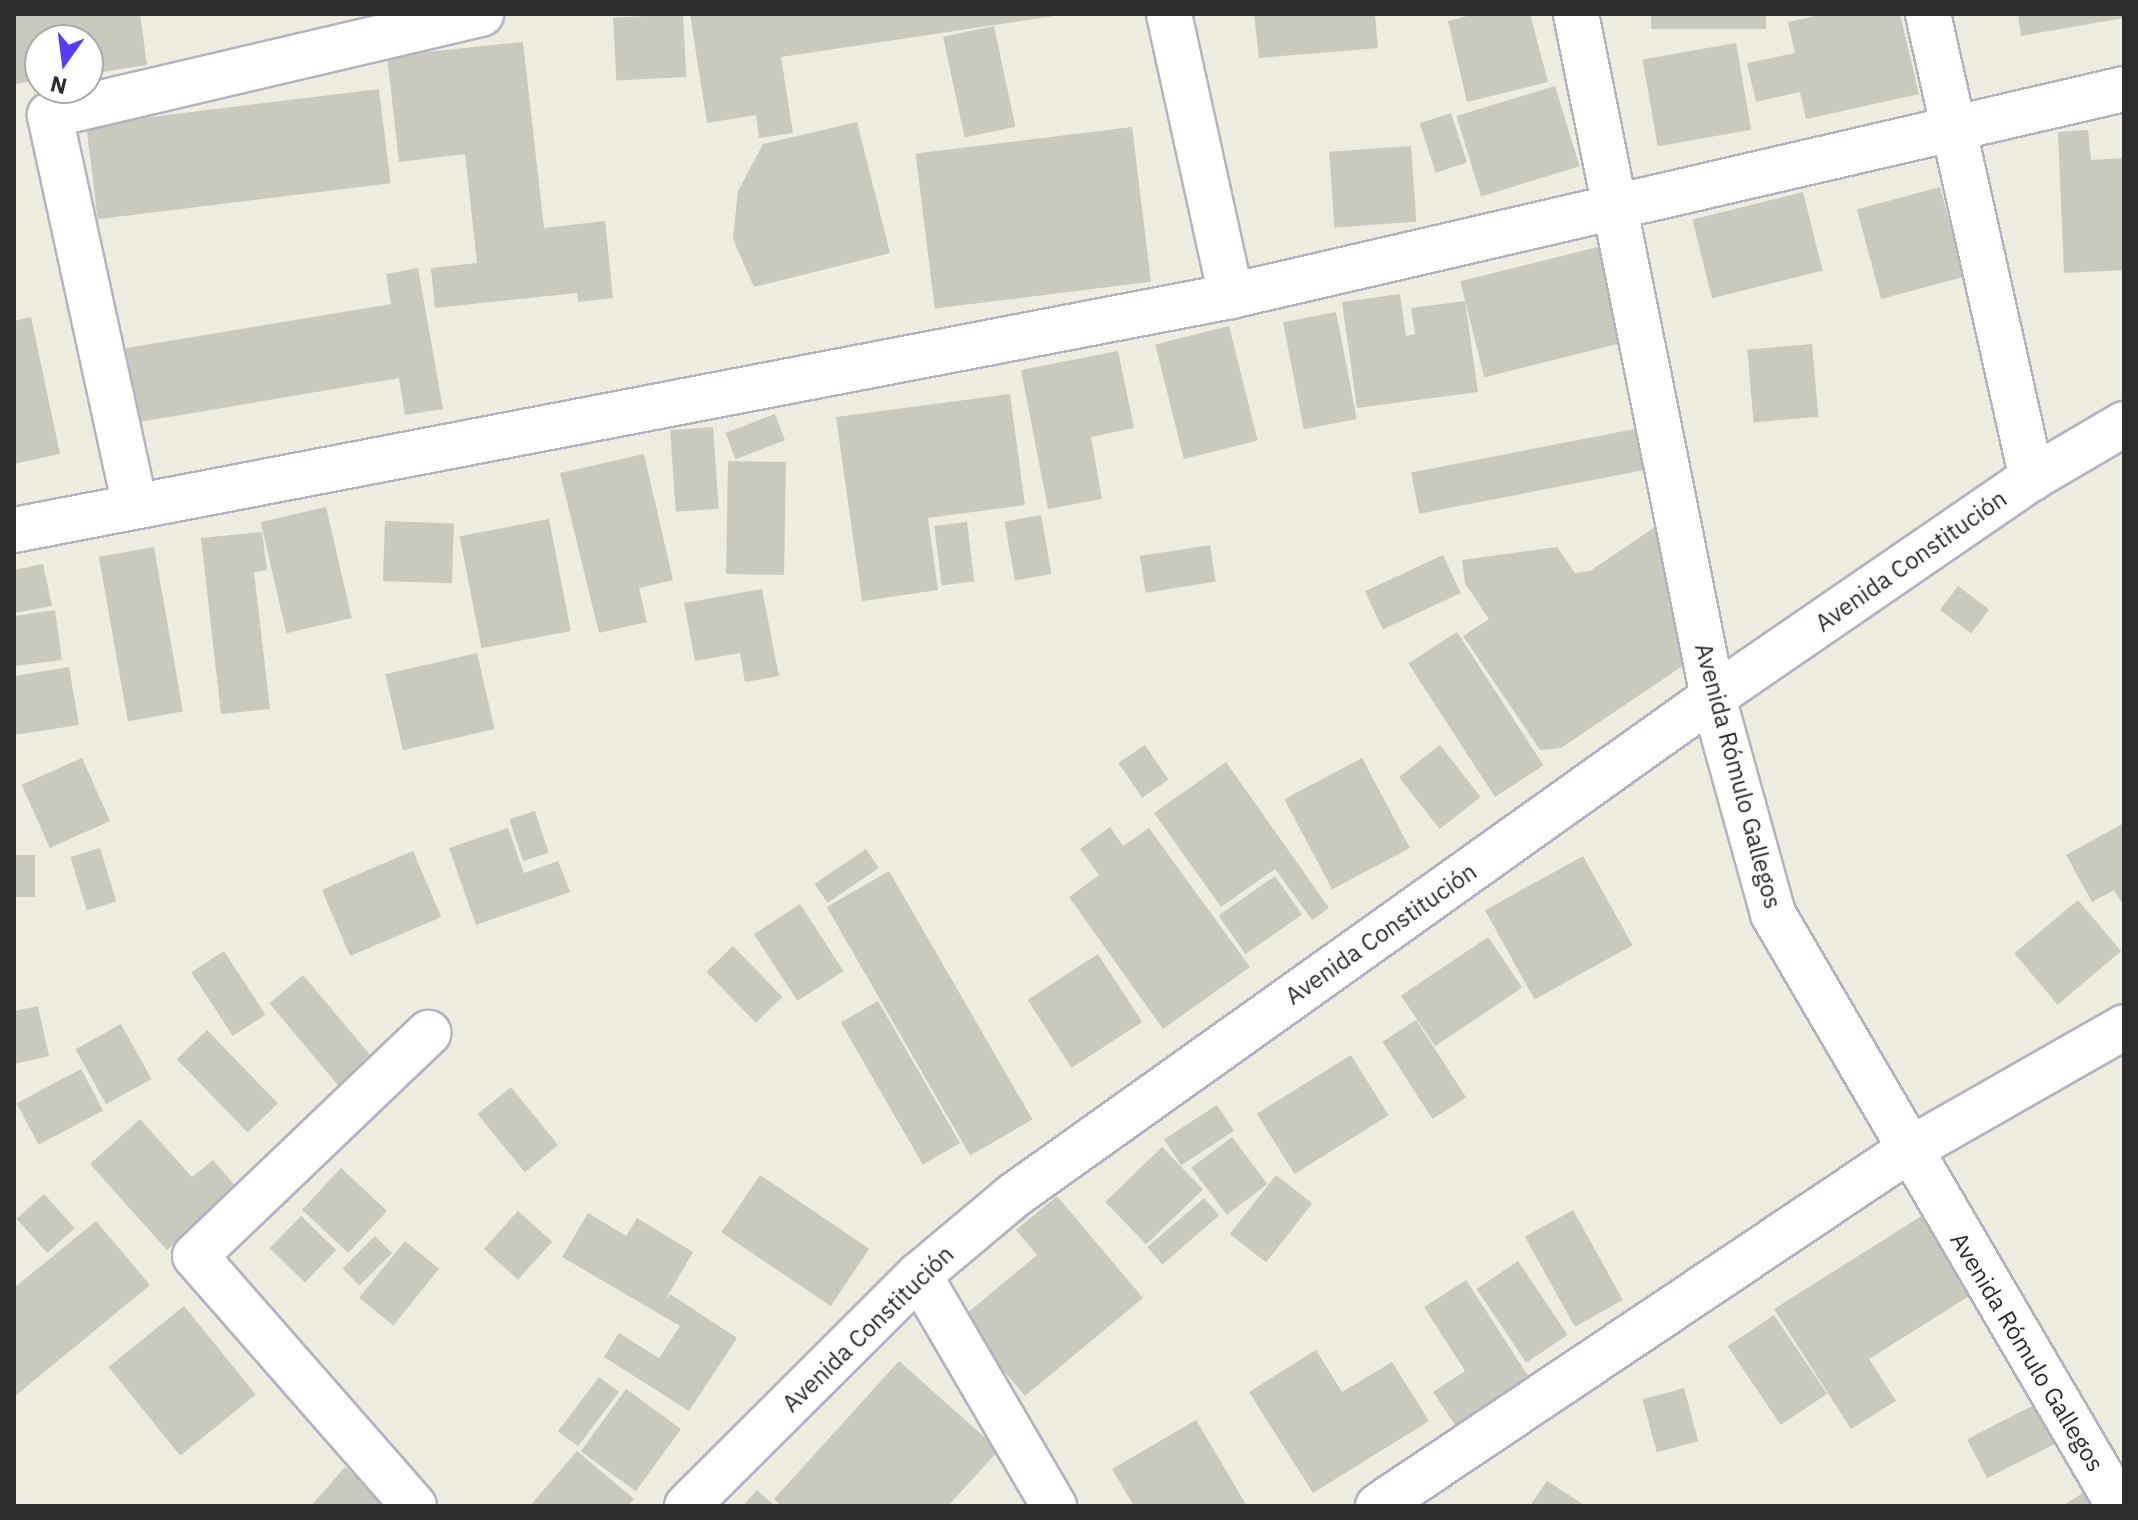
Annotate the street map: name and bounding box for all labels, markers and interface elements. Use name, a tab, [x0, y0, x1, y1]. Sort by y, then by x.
north arrow	[24, 24, 104, 104]
text: N	[47, 70, 70, 102]
street label: Avenida Constitución	[1810, 484, 2012, 638]
street label: Avenida Rómulo Gallegos	[1689, 640, 1787, 912]
street label: Avenida Constitución	[1280, 857, 1482, 1011]
street label: Avenida Rómulo Gallegos	[1944, 1227, 2110, 1477]
street label: Avenida Constitución	[776, 1240, 960, 1418]

